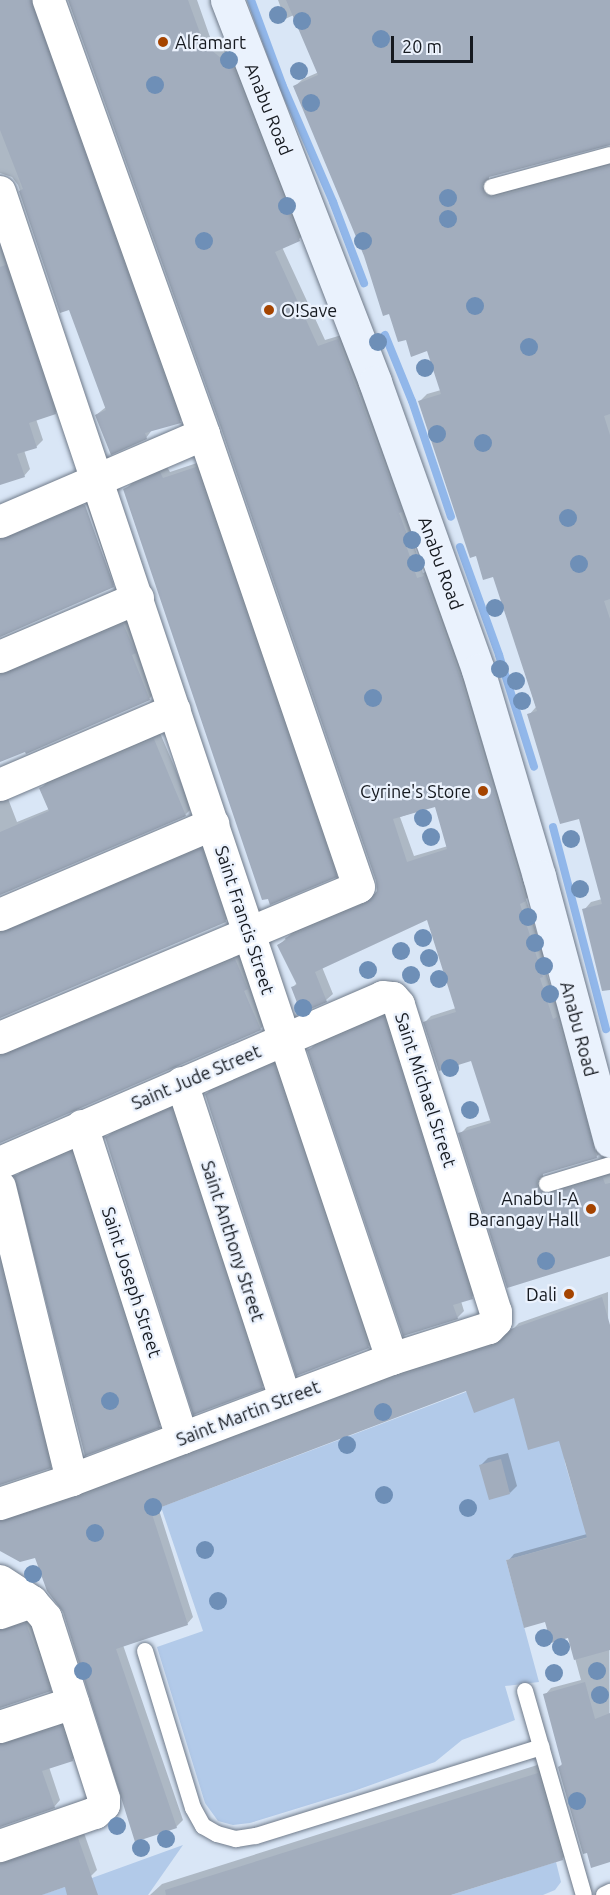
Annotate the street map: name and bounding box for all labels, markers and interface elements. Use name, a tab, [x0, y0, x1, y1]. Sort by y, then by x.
scale bar	[394, 24, 476, 62]
place label: Alfamart	[175, 31, 246, 53]
marker: Alfamart	[156, 35, 170, 49]
text: 20 m	[402, 36, 442, 56]
street label: Anabu Road	[241, 60, 297, 158]
place label: O!Save	[281, 299, 337, 321]
marker: O!Save	[262, 303, 276, 317]
street label: Anabu Road	[414, 513, 468, 613]
place label: Cyrine's Store	[360, 780, 471, 802]
marker: Cyrine's Store	[476, 784, 490, 798]
street label: Saint Francis Street	[211, 843, 279, 997]
street label: Anabu Road	[556, 979, 602, 1079]
street label: Saint Michael Street	[391, 1010, 461, 1170]
street label: Saint Jude Street	[128, 1040, 264, 1114]
street label: Saint Anthony Street	[197, 1158, 269, 1324]
place label: Anabu I-A Barangay Hall	[468, 1188, 579, 1230]
marker: Anabu I-A Barangay Hall	[584, 1202, 598, 1216]
street label: Saint Joseph Street	[97, 1204, 167, 1360]
place label: Dali	[526, 1283, 557, 1305]
marker: Dali	[562, 1287, 576, 1301]
street label: Saint Martin Street	[173, 1376, 323, 1450]

